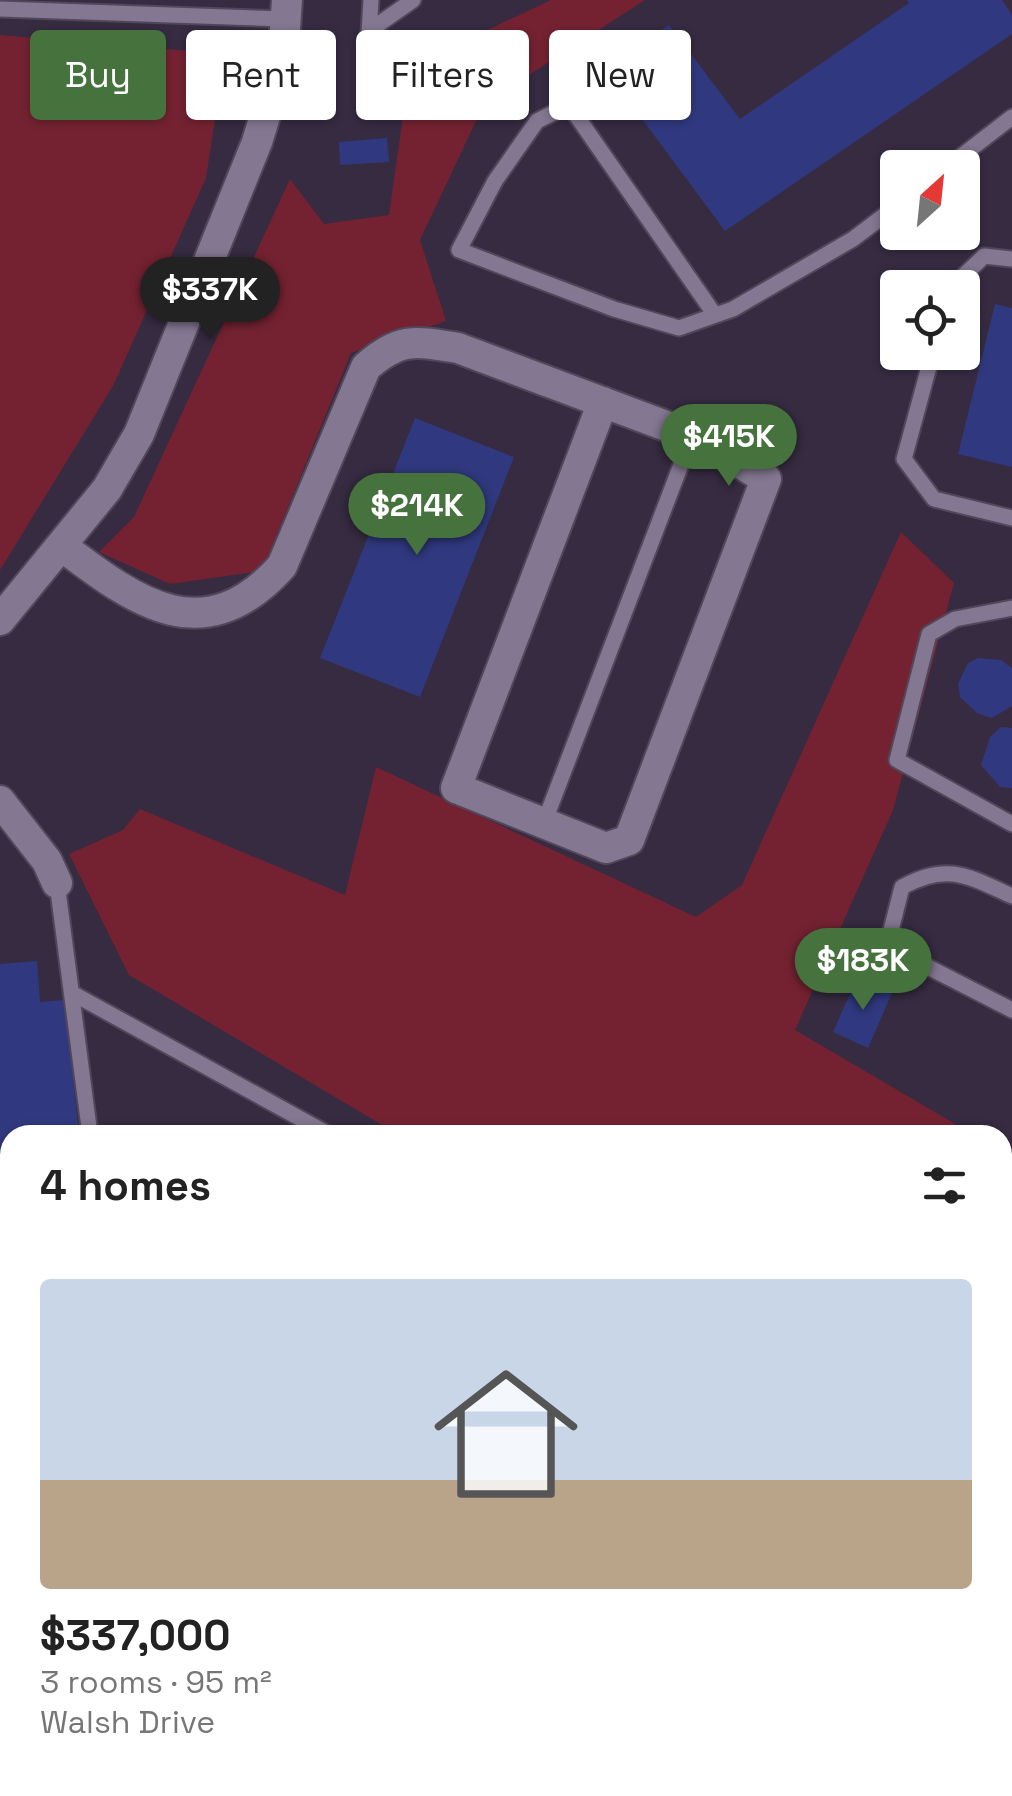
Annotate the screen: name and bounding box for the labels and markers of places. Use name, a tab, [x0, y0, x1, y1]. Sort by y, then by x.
pin: $337K	[140, 257, 280, 342]
pin: $415K	[659, 404, 799, 489]
pin: $214K	[347, 473, 487, 558]
pin: $183K	[793, 928, 933, 1013]

